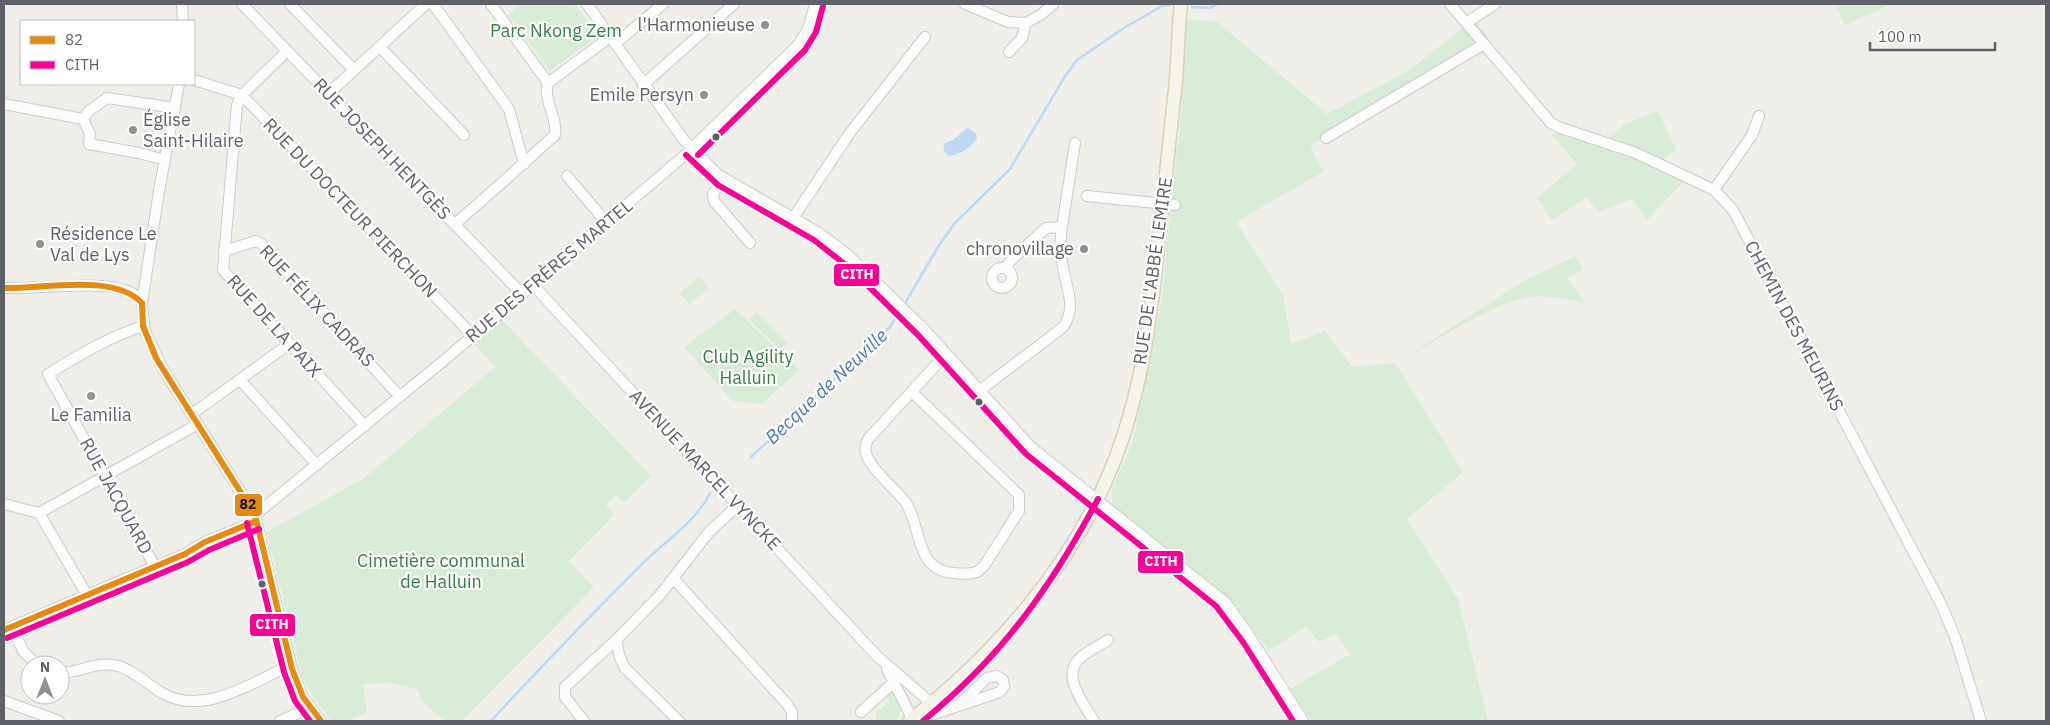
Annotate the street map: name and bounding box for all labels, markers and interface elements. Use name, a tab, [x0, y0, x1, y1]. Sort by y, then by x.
place label: l'Harmonieuse	[638, 13, 755, 36]
park label: Parc Nkong Zem	[490, 19, 622, 42]
marker: l'Harmonieuse	[759, 19, 771, 31]
legend	[20, 20, 195, 85]
scale bar	[1870, 20, 1995, 52]
text: 100 m	[1878, 27, 1922, 46]
text: 82	[65, 30, 83, 49]
text: CITH	[65, 55, 99, 74]
street label: RUE JOSEPH HENTGÈS	[309, 73, 456, 224]
place label: Emile Persyn	[590, 83, 694, 106]
marker: Emile Persyn	[698, 89, 710, 101]
place label: Église Saint-Hilaire	[143, 108, 244, 152]
street label: RUE DU DOCTEUR PIERCHON	[258, 113, 442, 302]
marker: Église Saint-Hilaire	[127, 124, 139, 136]
unlabelled marker	[711, 132, 721, 142]
street label: RUE DE L'ABBÉ LEMIRE	[1128, 176, 1177, 366]
street label: RUE DES FRÈRES MARTEL	[460, 194, 637, 347]
place label: Résidence Le Val de Lys	[50, 222, 157, 266]
place label: chronovillage	[966, 237, 1074, 260]
street label: CHEMIN DES MEURINS	[1740, 237, 1849, 415]
marker: Résidence Le Val de Lys	[34, 238, 46, 250]
street label: RUE FÉLIX CADRAS	[255, 240, 380, 372]
marker: chronovillage	[1078, 243, 1090, 255]
line badge: CITH	[833, 263, 880, 287]
text: CITH	[840, 265, 874, 283]
street label: RUE DE LA PAIX	[222, 270, 326, 382]
water label: Becque de Neuville	[760, 323, 892, 449]
park label: Club Agility Halluin	[702, 345, 794, 389]
street label: AVENUE MARCEL VYNCKE	[625, 384, 786, 555]
marker: Le Familia	[85, 390, 97, 402]
unlabelled marker	[974, 397, 984, 407]
place label: Le Familia	[50, 403, 132, 426]
street label: RUE JACQUARD	[75, 434, 158, 558]
line badge: 82	[234, 493, 263, 517]
text: 82	[240, 495, 256, 513]
park label: Cimetière communal de Halluin	[357, 549, 525, 593]
line badge: CITH	[1137, 550, 1184, 574]
text: CITH	[1144, 552, 1178, 570]
unlabelled marker	[257, 579, 267, 589]
line badge: CITH	[249, 613, 296, 637]
text: CITH	[255, 615, 289, 633]
north arrow	[20, 655, 70, 705]
text: N	[40, 658, 50, 676]

